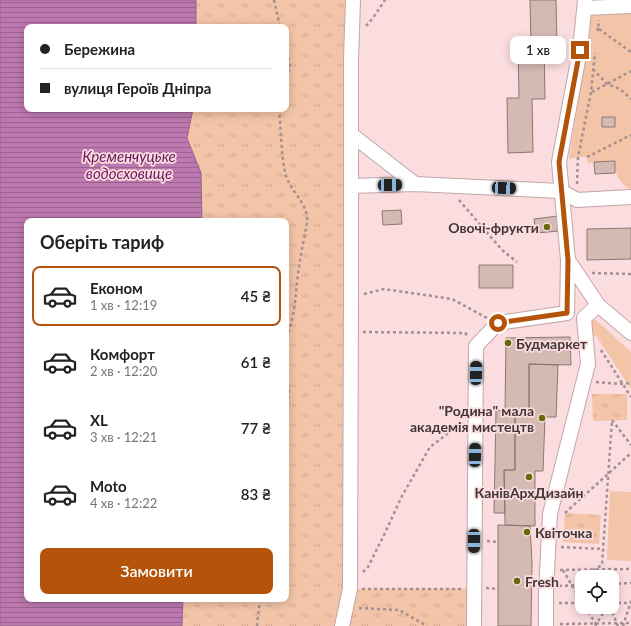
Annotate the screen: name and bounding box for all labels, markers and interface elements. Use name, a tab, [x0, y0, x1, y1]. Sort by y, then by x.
callout: 1 хв	[510, 36, 566, 64]
text: Бережина	[64, 40, 135, 58]
route end	[571, 41, 589, 59]
text: 1 хв	[526, 42, 550, 58]
text: вулиця Героїв Дніпра	[64, 79, 211, 97]
water label: Кременчуцьке водосховище	[82, 147, 176, 182]
car	[378, 179, 402, 191]
car	[492, 182, 516, 194]
place label: Овочі-фрукти	[448, 219, 539, 236]
marker: Овочі-фрукти	[542, 222, 552, 232]
text: Оберіть тариф	[40, 231, 164, 253]
icon: car	[42, 278, 78, 314]
text: Економ	[90, 279, 143, 297]
text: 45 ₴	[241, 287, 271, 305]
text: 1 хв · 12:19	[90, 297, 157, 313]
route start	[489, 314, 507, 332]
place label: Будмаркет	[516, 335, 588, 352]
marker: Будмаркет	[503, 338, 513, 348]
icon: car	[42, 344, 78, 380]
text: Комфорт	[90, 345, 155, 363]
text: 61 ₴	[241, 353, 271, 371]
car	[470, 361, 482, 385]
text: 2 хв · 12:20	[90, 363, 157, 379]
place label: "Родина" мала академія мистецтв	[410, 402, 534, 435]
icon: car	[42, 410, 78, 446]
text: XL	[90, 411, 108, 429]
marker: "Родина" мала академія мистецтв	[537, 413, 547, 423]
text: 77 ₴	[241, 419, 271, 437]
text: 3 хв · 12:21	[90, 429, 157, 445]
car	[469, 443, 481, 467]
marker: КанівАрхДизайн	[524, 472, 534, 482]
icon: car	[42, 476, 78, 512]
text: Moto	[90, 477, 127, 495]
place label: КанівАрхДизайн	[475, 484, 583, 501]
text: 83 ₴	[241, 485, 271, 503]
text: 4 хв · 12:22	[90, 495, 157, 511]
place label: Квіточка	[535, 524, 592, 541]
marker: Квіточка	[522, 527, 532, 537]
car	[468, 529, 480, 553]
button: Замовити	[40, 548, 273, 594]
map controls	[575, 570, 619, 614]
button: locate	[575, 570, 619, 614]
place label: Fresh	[525, 573, 559, 590]
marker: Fresh	[512, 576, 522, 586]

